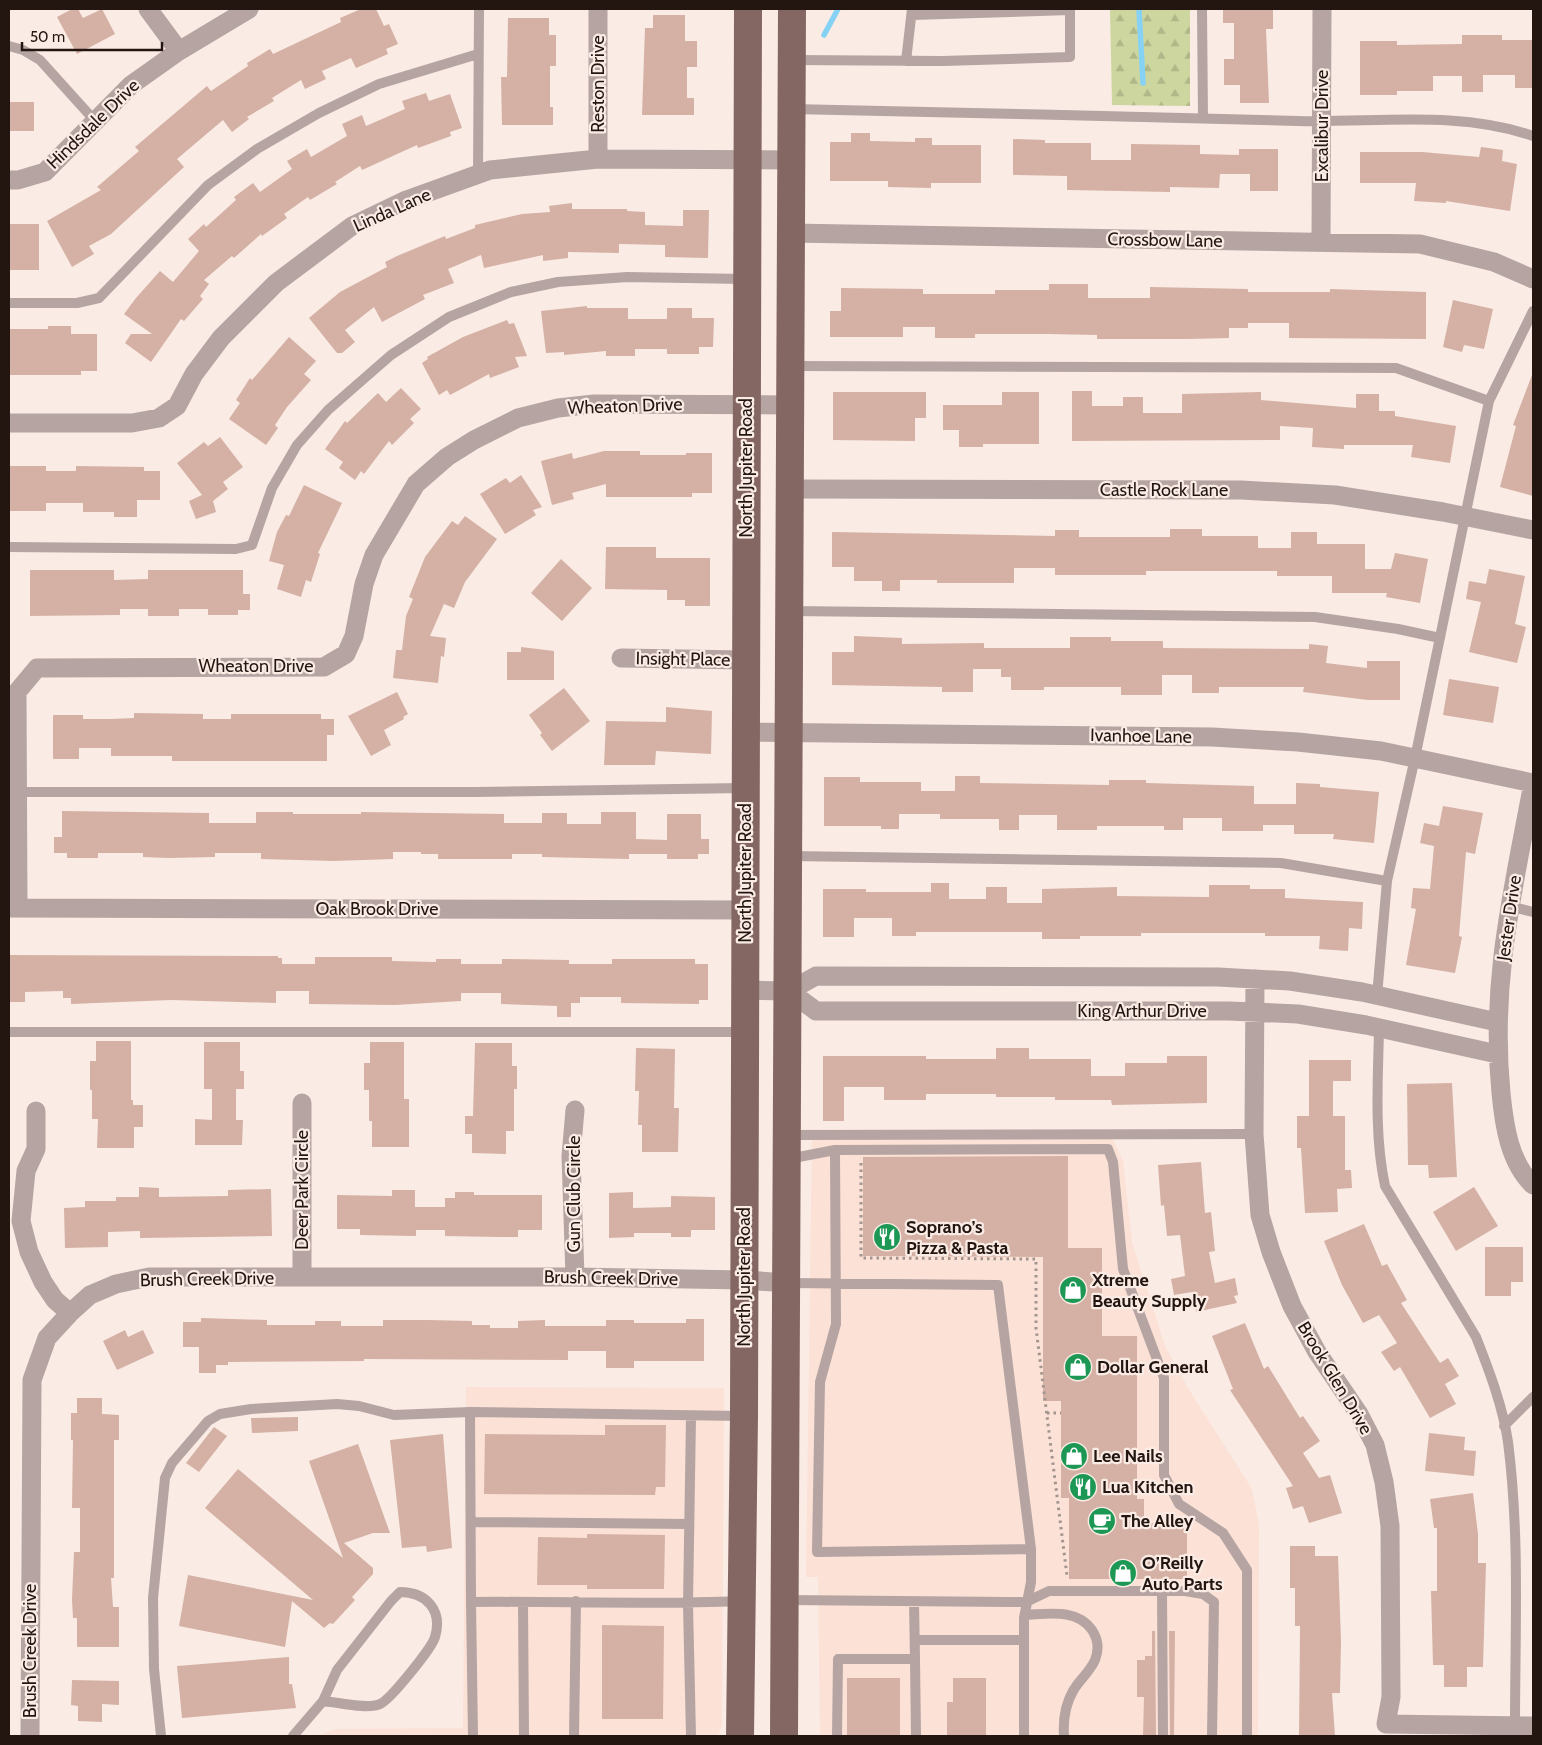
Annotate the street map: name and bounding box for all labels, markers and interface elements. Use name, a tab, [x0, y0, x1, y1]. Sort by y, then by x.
scale bar	[22, 20, 162, 52]
text: 50 m	[30, 28, 65, 46]
street label: Reston Drive	[587, 35, 609, 133]
street label: Excalibur Drive	[1311, 70, 1333, 182]
street label: Hindsdale Drive	[42, 74, 144, 174]
street label: Linda Lane	[350, 183, 434, 237]
street label: Crossbow Lane	[1107, 228, 1223, 252]
street label: Wheaton Drive	[567, 393, 683, 419]
street label: North Jupiter Road	[735, 398, 757, 538]
street label: Castle Rock Lane	[1100, 479, 1228, 501]
street label: Insight Place	[635, 647, 731, 671]
street label: Wheaton Drive	[199, 655, 313, 677]
street label: Ivanhoe Lane	[1090, 724, 1192, 748]
street label: North Jupiter Road	[734, 803, 756, 943]
street label: Jester Drive	[1492, 874, 1526, 963]
street label: Oak Brook Drive	[316, 898, 438, 920]
street label: King Arthur Drive	[1077, 1000, 1207, 1022]
street label: Deer Park Circle	[291, 1130, 313, 1250]
street label: Gun Club Circle	[563, 1136, 585, 1252]
street label: North Jupiter Road	[733, 1207, 755, 1347]
place label: Soprano’s Pizza & Pasta	[906, 1216, 1009, 1259]
restaurant icon: Soprano’s Pizza & Pasta	[872, 1222, 902, 1252]
street label: Brush Creek Drive	[544, 1266, 678, 1290]
street label: Brush Creek Drive	[140, 1267, 274, 1291]
place label: Xtreme Beauty Supply	[1091, 1269, 1207, 1312]
shop icon: Xtreme Beauty Supply	[1058, 1275, 1088, 1305]
street label: Brook Glen Drive	[1293, 1318, 1377, 1438]
shop icon: Dollar General	[1063, 1352, 1093, 1382]
place label: Dollar General	[1097, 1356, 1209, 1378]
shop icon: Lee Nails	[1059, 1441, 1089, 1471]
place label: Lee Nails	[1093, 1445, 1163, 1467]
restaurant icon: Lua Kitchen	[1068, 1472, 1098, 1502]
place label: Lua Kitchen	[1102, 1476, 1193, 1498]
cafe icon: The Alley	[1087, 1506, 1117, 1536]
place label: The Alley	[1121, 1510, 1194, 1532]
place label: O’Reilly Auto Parts	[1142, 1552, 1223, 1595]
shop icon: O’Reilly Auto Parts	[1108, 1558, 1138, 1588]
street label: Brush Creek Drive	[19, 1584, 41, 1718]

